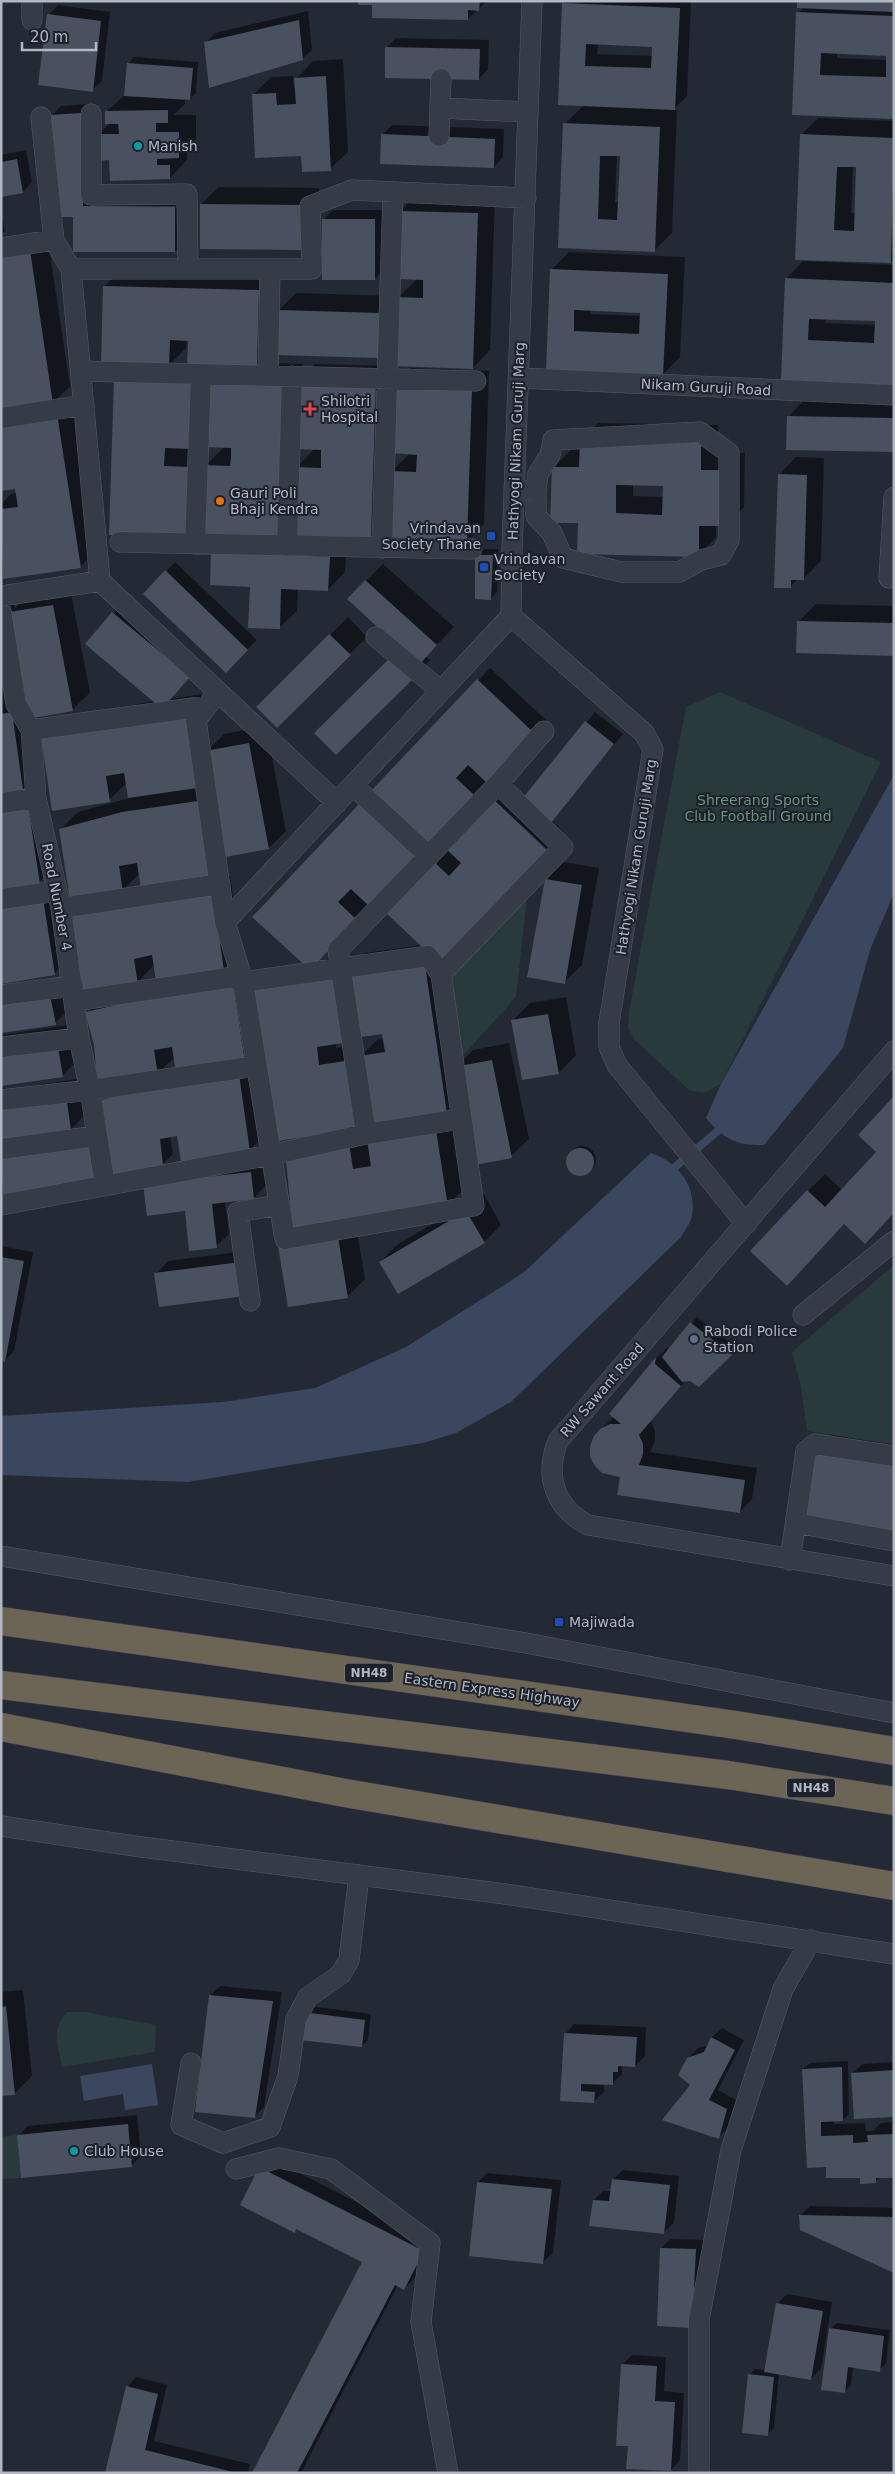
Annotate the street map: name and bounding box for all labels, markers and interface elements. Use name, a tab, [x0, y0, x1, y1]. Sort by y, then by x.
scale bar	[22, 20, 96, 52]
text: 20 m	[30, 28, 68, 46]
place label: Manish	[148, 138, 198, 154]
marker: Manish	[132, 140, 144, 152]
street label: Hathyogi Nikam Guruji Marg	[505, 342, 527, 540]
street label: Nikam Guruji Road	[640, 376, 772, 398]
place label: Shilotri Hospital	[321, 393, 378, 425]
marker: Shilotri Hospital	[303, 402, 317, 416]
place label: Gauri Poli Bhaji Kendra	[230, 485, 318, 517]
marker: Gauri Poli Bhaji Kendra	[214, 495, 226, 507]
place label: Vrindavan Society Thane	[382, 520, 481, 552]
marker: Vrindavan Society Thane	[485, 530, 497, 542]
place label: Vrindavan Society	[494, 551, 565, 583]
marker: Vrindavan Society	[478, 561, 490, 573]
street label: Hathyogi Nikam Guruji Marg	[613, 758, 659, 956]
park label: Shreerang Sports Club Football Ground	[684, 792, 832, 824]
street label: Road Number 4	[39, 842, 75, 952]
place label: Rabodi Police Station	[704, 1323, 797, 1355]
marker: Rabodi Police Station	[688, 1333, 700, 1345]
street label: RW Sawant Road	[557, 1340, 647, 1440]
place label: Majiwada	[569, 1614, 635, 1630]
marker: Majiwada	[553, 1616, 565, 1628]
road number: NH48	[345, 1664, 393, 1682]
street label: Eastern Express Highway	[403, 1670, 581, 1710]
road number: NH48	[787, 1779, 835, 1798]
place label: Club House	[84, 2143, 164, 2159]
marker: Club House	[68, 2145, 80, 2157]

